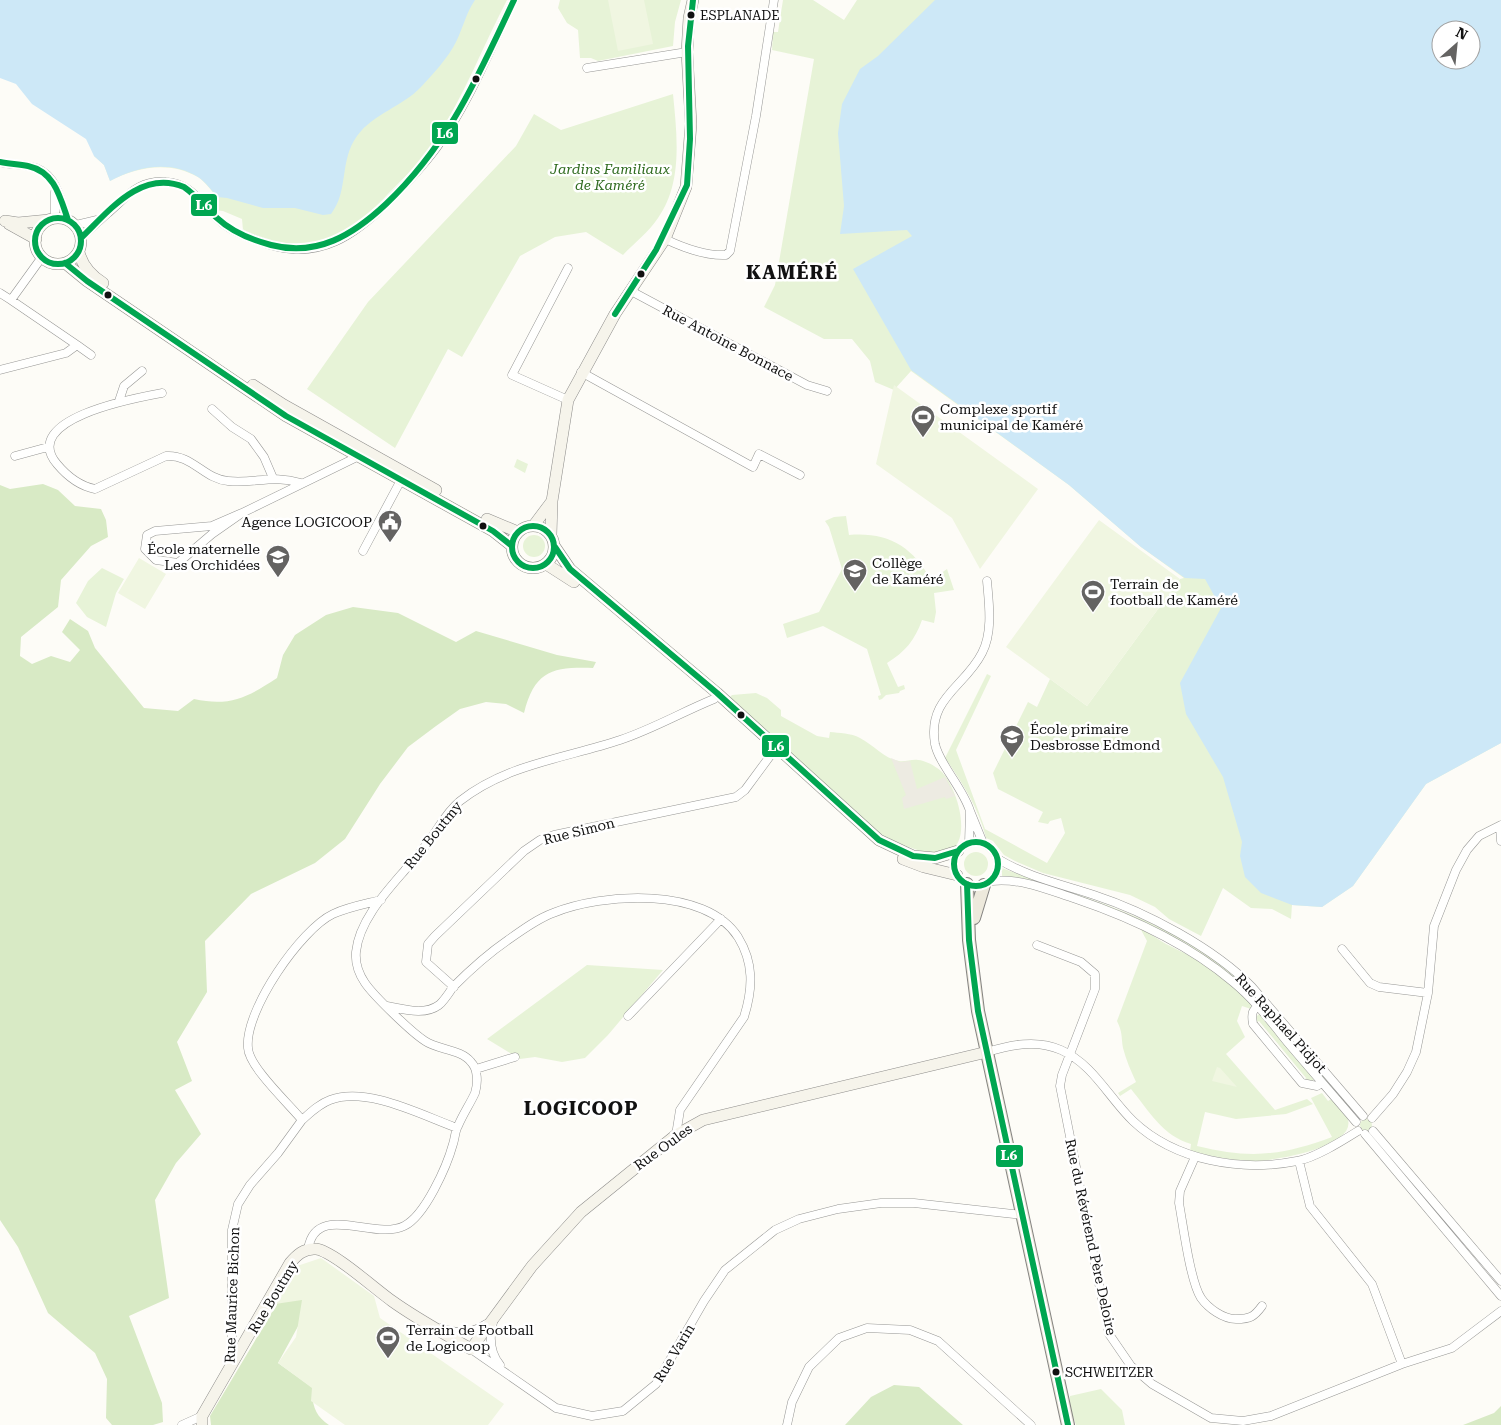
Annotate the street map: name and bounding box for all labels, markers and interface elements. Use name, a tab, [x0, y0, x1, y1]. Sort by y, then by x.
place label: ESPLANADE	[700, 8, 780, 23]
marker: ESPLANADE	[686, 10, 696, 20]
north arrow	[1431, 20, 1481, 70]
text: N	[1453, 24, 1471, 43]
unlabelled marker	[471, 74, 481, 84]
line badge: L6	[431, 121, 459, 145]
text: L6	[437, 125, 454, 141]
park label: Jardins Familiaux de Kaméré	[549, 161, 670, 193]
line badge: L6	[190, 193, 218, 217]
text: L6	[196, 197, 213, 213]
district label: KAMÉRÉ	[746, 261, 838, 284]
unlabelled marker	[636, 269, 646, 279]
unlabelled marker	[103, 290, 113, 300]
street label: Rue Antoine Bonnace	[660, 302, 796, 384]
place label: Complexe sportif municipal de Kaméré	[940, 401, 1083, 433]
sports icon: Complexe sportif municipal de Kaméré	[910, 404, 936, 438]
public building icon: Agence LOGICOOP	[377, 509, 403, 543]
place label: Agence LOGICOOP	[242, 514, 372, 530]
unlabelled marker	[478, 521, 488, 531]
place label: École maternelle Les Orchidées	[147, 541, 260, 573]
school or university icon: École maternelle Les Orchidées	[265, 544, 291, 578]
place label: Collège de Kaméré	[872, 555, 944, 587]
school or university icon: Collège de Kaméré	[842, 558, 868, 592]
place label: Terrain de football de Kaméré	[1110, 576, 1238, 608]
sports icon: Terrain de football de Kaméré	[1080, 579, 1106, 613]
unlabelled marker	[736, 710, 746, 720]
place label: École primaire Desbrosse Edmond	[1030, 721, 1160, 753]
school or university icon: École primaire Desbrosse Edmond	[999, 724, 1025, 758]
line badge: L6	[761, 734, 790, 758]
text: L6	[768, 738, 785, 754]
street label: Rue Boutmy	[401, 797, 466, 872]
street label: Rue Simon	[542, 814, 616, 848]
street label: Rue Raphael Pidjot	[1232, 970, 1330, 1076]
district label: LOGICOOP	[524, 1097, 638, 1120]
street label: Rue Oules	[631, 1120, 695, 1173]
street label: Rue du Révérend Père Deloire	[1062, 1137, 1120, 1337]
line badge: L6	[995, 1144, 1024, 1168]
text: L6	[1001, 1147, 1018, 1163]
street label: Rue Maurice Bichon	[222, 1227, 242, 1363]
street label: Rue Boutmy	[245, 1257, 301, 1336]
street label: Rue Varin	[650, 1321, 698, 1385]
place label: Terrain de Football de Logicoop	[406, 1322, 534, 1354]
sports icon: Terrain de Football de Logicoop	[375, 1325, 401, 1359]
place label: SCHWEITZER	[1065, 1365, 1154, 1380]
marker: SCHWEITZER	[1051, 1367, 1061, 1377]

